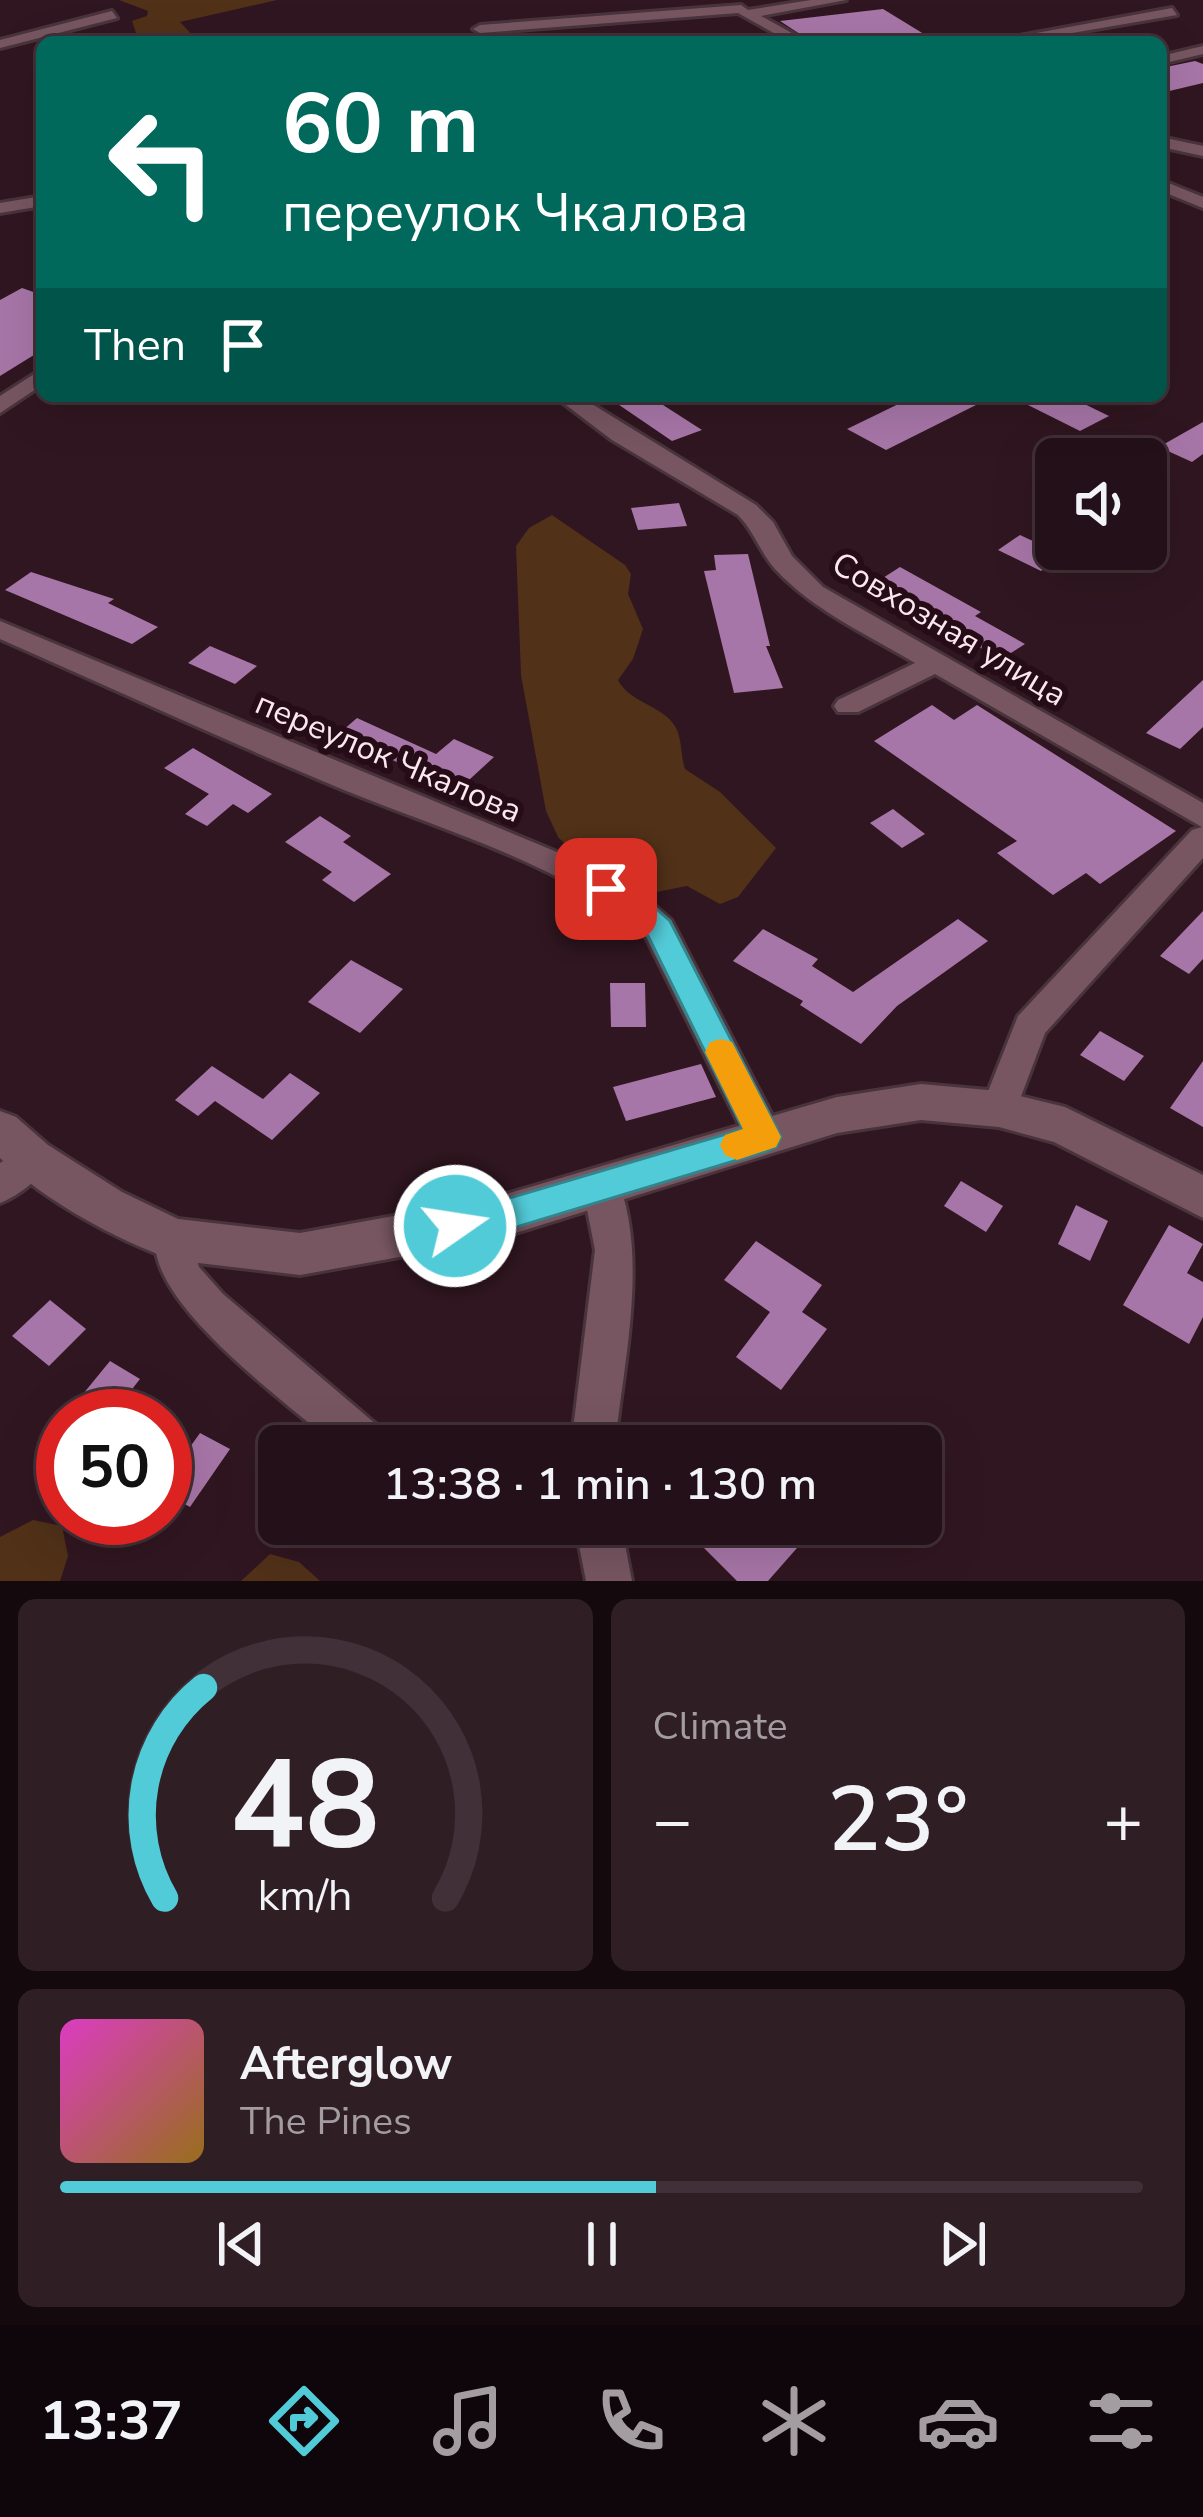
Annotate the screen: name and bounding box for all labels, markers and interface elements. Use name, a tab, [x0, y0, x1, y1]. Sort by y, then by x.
text: 60 m	[282, 67, 479, 182]
icon: left	[84, 84, 240, 240]
text: переулок Чкалова	[282, 176, 748, 250]
icon: arrive	[210, 312, 276, 378]
text: Then	[84, 315, 186, 376]
map controls	[1035, 438, 1167, 570]
button: sound	[1035, 438, 1167, 570]
street label: Совхозная улица	[823, 541, 1075, 717]
street label: переулок Чкалова	[248, 681, 528, 834]
pin	[555, 838, 657, 940]
icon: arrive	[573, 856, 639, 922]
position arrow	[392, 1163, 518, 1289]
speed limit sign: 50	[36, 1389, 192, 1545]
text: 13:38 · 1 min · 130 m	[383, 1454, 817, 1515]
text: Climate	[653, 1700, 788, 1753]
text: 48	[230, 1721, 380, 1891]
text: 23°	[827, 1759, 969, 1882]
text: −	[653, 1776, 692, 1866]
text: +	[1103, 1776, 1143, 1866]
text: km/h	[258, 1867, 353, 1925]
text: Afterglow	[240, 2034, 452, 2095]
text: The Pines	[240, 2095, 412, 2148]
icon: previous	[208, 2211, 274, 2277]
icon: pause	[569, 2211, 635, 2277]
icon: next	[930, 2211, 996, 2277]
icon: directions	[262, 2379, 346, 2463]
icon: music	[426, 2379, 510, 2463]
icon: phone	[589, 2379, 673, 2463]
icon: climate	[752, 2379, 836, 2463]
icon: car	[916, 2379, 1000, 2463]
icon: filters	[1079, 2379, 1163, 2463]
text: 13:37	[40, 2384, 183, 2458]

